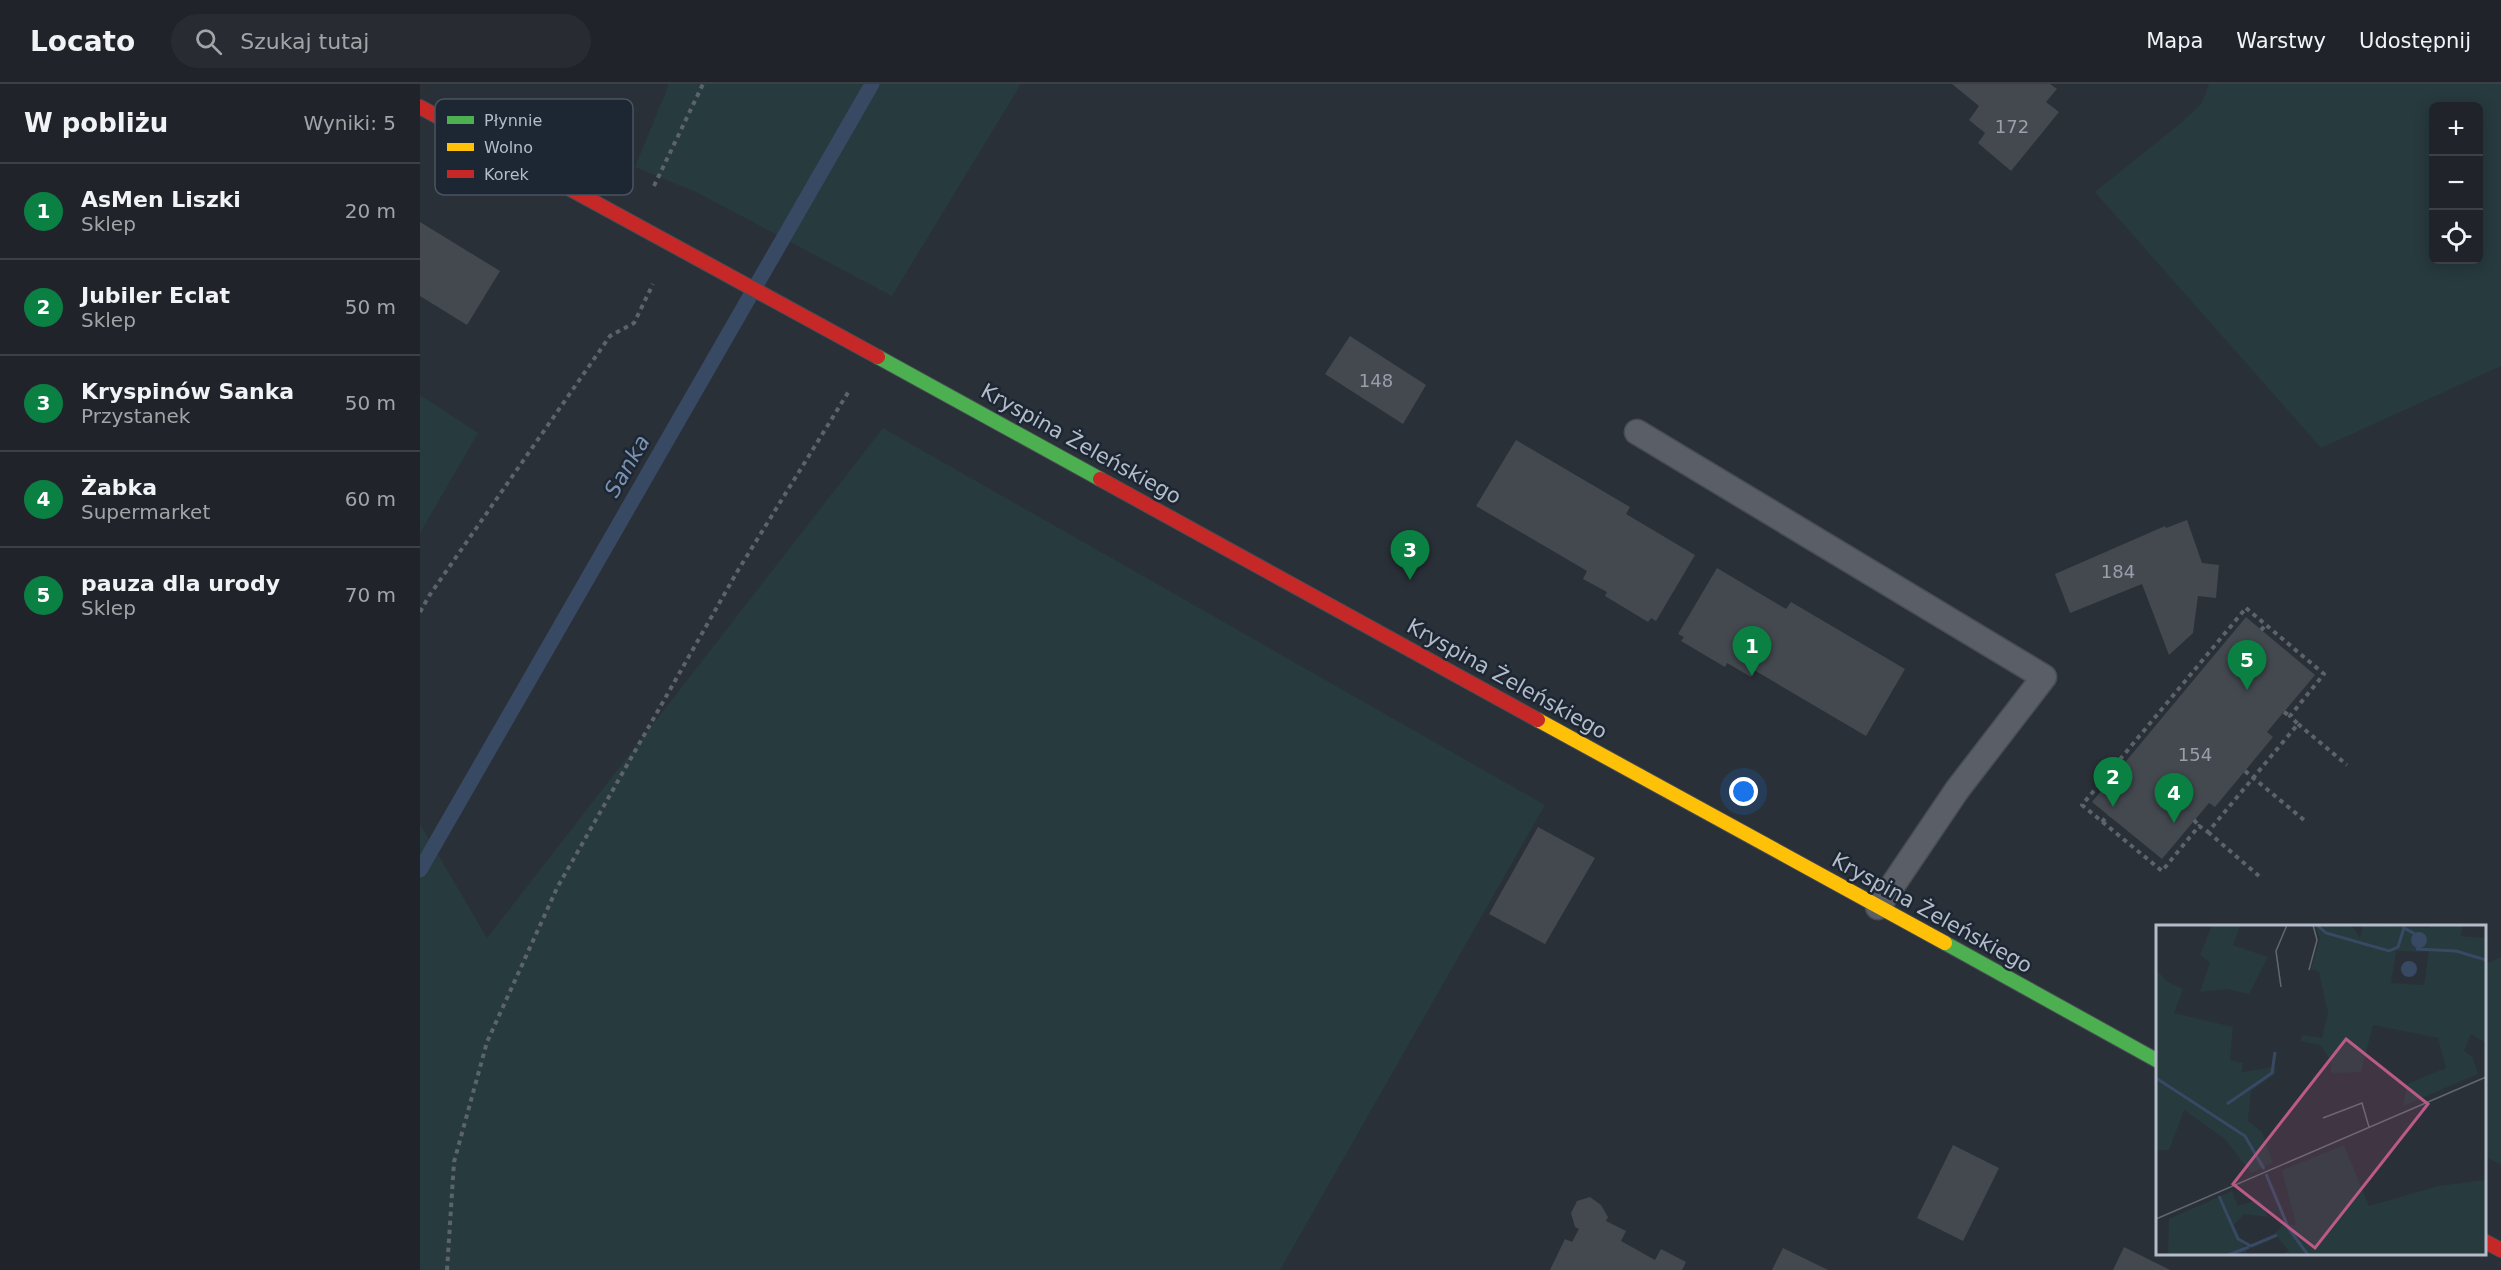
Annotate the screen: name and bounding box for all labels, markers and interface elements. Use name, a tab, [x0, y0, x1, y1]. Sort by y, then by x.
search box	[171, 14, 591, 68]
text: Locato	[30, 25, 135, 58]
icon: search	[192, 25, 225, 58]
text: Szukaj tutaj	[240, 29, 369, 54]
text: Mapa	[2146, 29, 2203, 53]
text: Warstwy	[2236, 29, 2326, 53]
text: Udostępnij	[2359, 29, 2471, 53]
legend	[435, 99, 633, 195]
map controls	[2429, 102, 2483, 264]
button: +	[2429, 102, 2483, 156]
text: W pobliżu	[24, 108, 168, 138]
text: Wyniki: 5	[304, 111, 396, 135]
text: Płynnie	[484, 111, 542, 130]
house number: 172	[1995, 116, 2029, 137]
text: Wolno	[484, 138, 533, 157]
button: −	[2429, 156, 2483, 210]
text: Korek	[484, 165, 530, 184]
text: AsMen Liszki	[81, 187, 241, 212]
text: 1	[37, 199, 50, 223]
text: 20 m	[345, 199, 396, 223]
button: locate	[2429, 210, 2483, 264]
text: Sklep	[81, 212, 136, 236]
text: Jubiler Eclat	[81, 283, 230, 308]
text: 2	[37, 295, 50, 319]
text: 50 m	[345, 295, 396, 319]
text: Sklep	[81, 308, 136, 332]
house number: 148	[1359, 370, 1393, 391]
street label: Kryspina Żeleńskiego	[977, 378, 1186, 509]
text: Kryspinów Sanka	[81, 379, 294, 404]
text: 3	[37, 391, 50, 415]
text: 50 m	[345, 391, 396, 415]
text: Przystanek	[81, 404, 190, 428]
water label: Sanka	[599, 430, 655, 502]
text: Żabka	[81, 475, 157, 500]
text: 4	[37, 487, 50, 511]
text: 60 m	[345, 487, 396, 511]
text: Supermarket	[81, 500, 210, 524]
pin: 3	[1390, 530, 1430, 580]
house number: 184	[2101, 561, 2135, 582]
text: pauza dla urody	[81, 571, 280, 596]
text: 5	[37, 583, 50, 607]
text: 70 m	[345, 583, 396, 607]
text: Sklep	[81, 596, 136, 620]
street label: Kryspina Żeleńskiego	[1403, 613, 1612, 744]
pin: 1	[1732, 626, 1772, 676]
pin: 5	[2228, 640, 2266, 690]
house number: 154	[2178, 744, 2212, 765]
pin: 2	[2094, 758, 2132, 807]
pin: 4	[2154, 774, 2194, 823]
your location	[1729, 777, 1758, 806]
street label: Kryspina Żeleńskiego	[1828, 847, 2037, 978]
inset map	[2156, 925, 2486, 1255]

